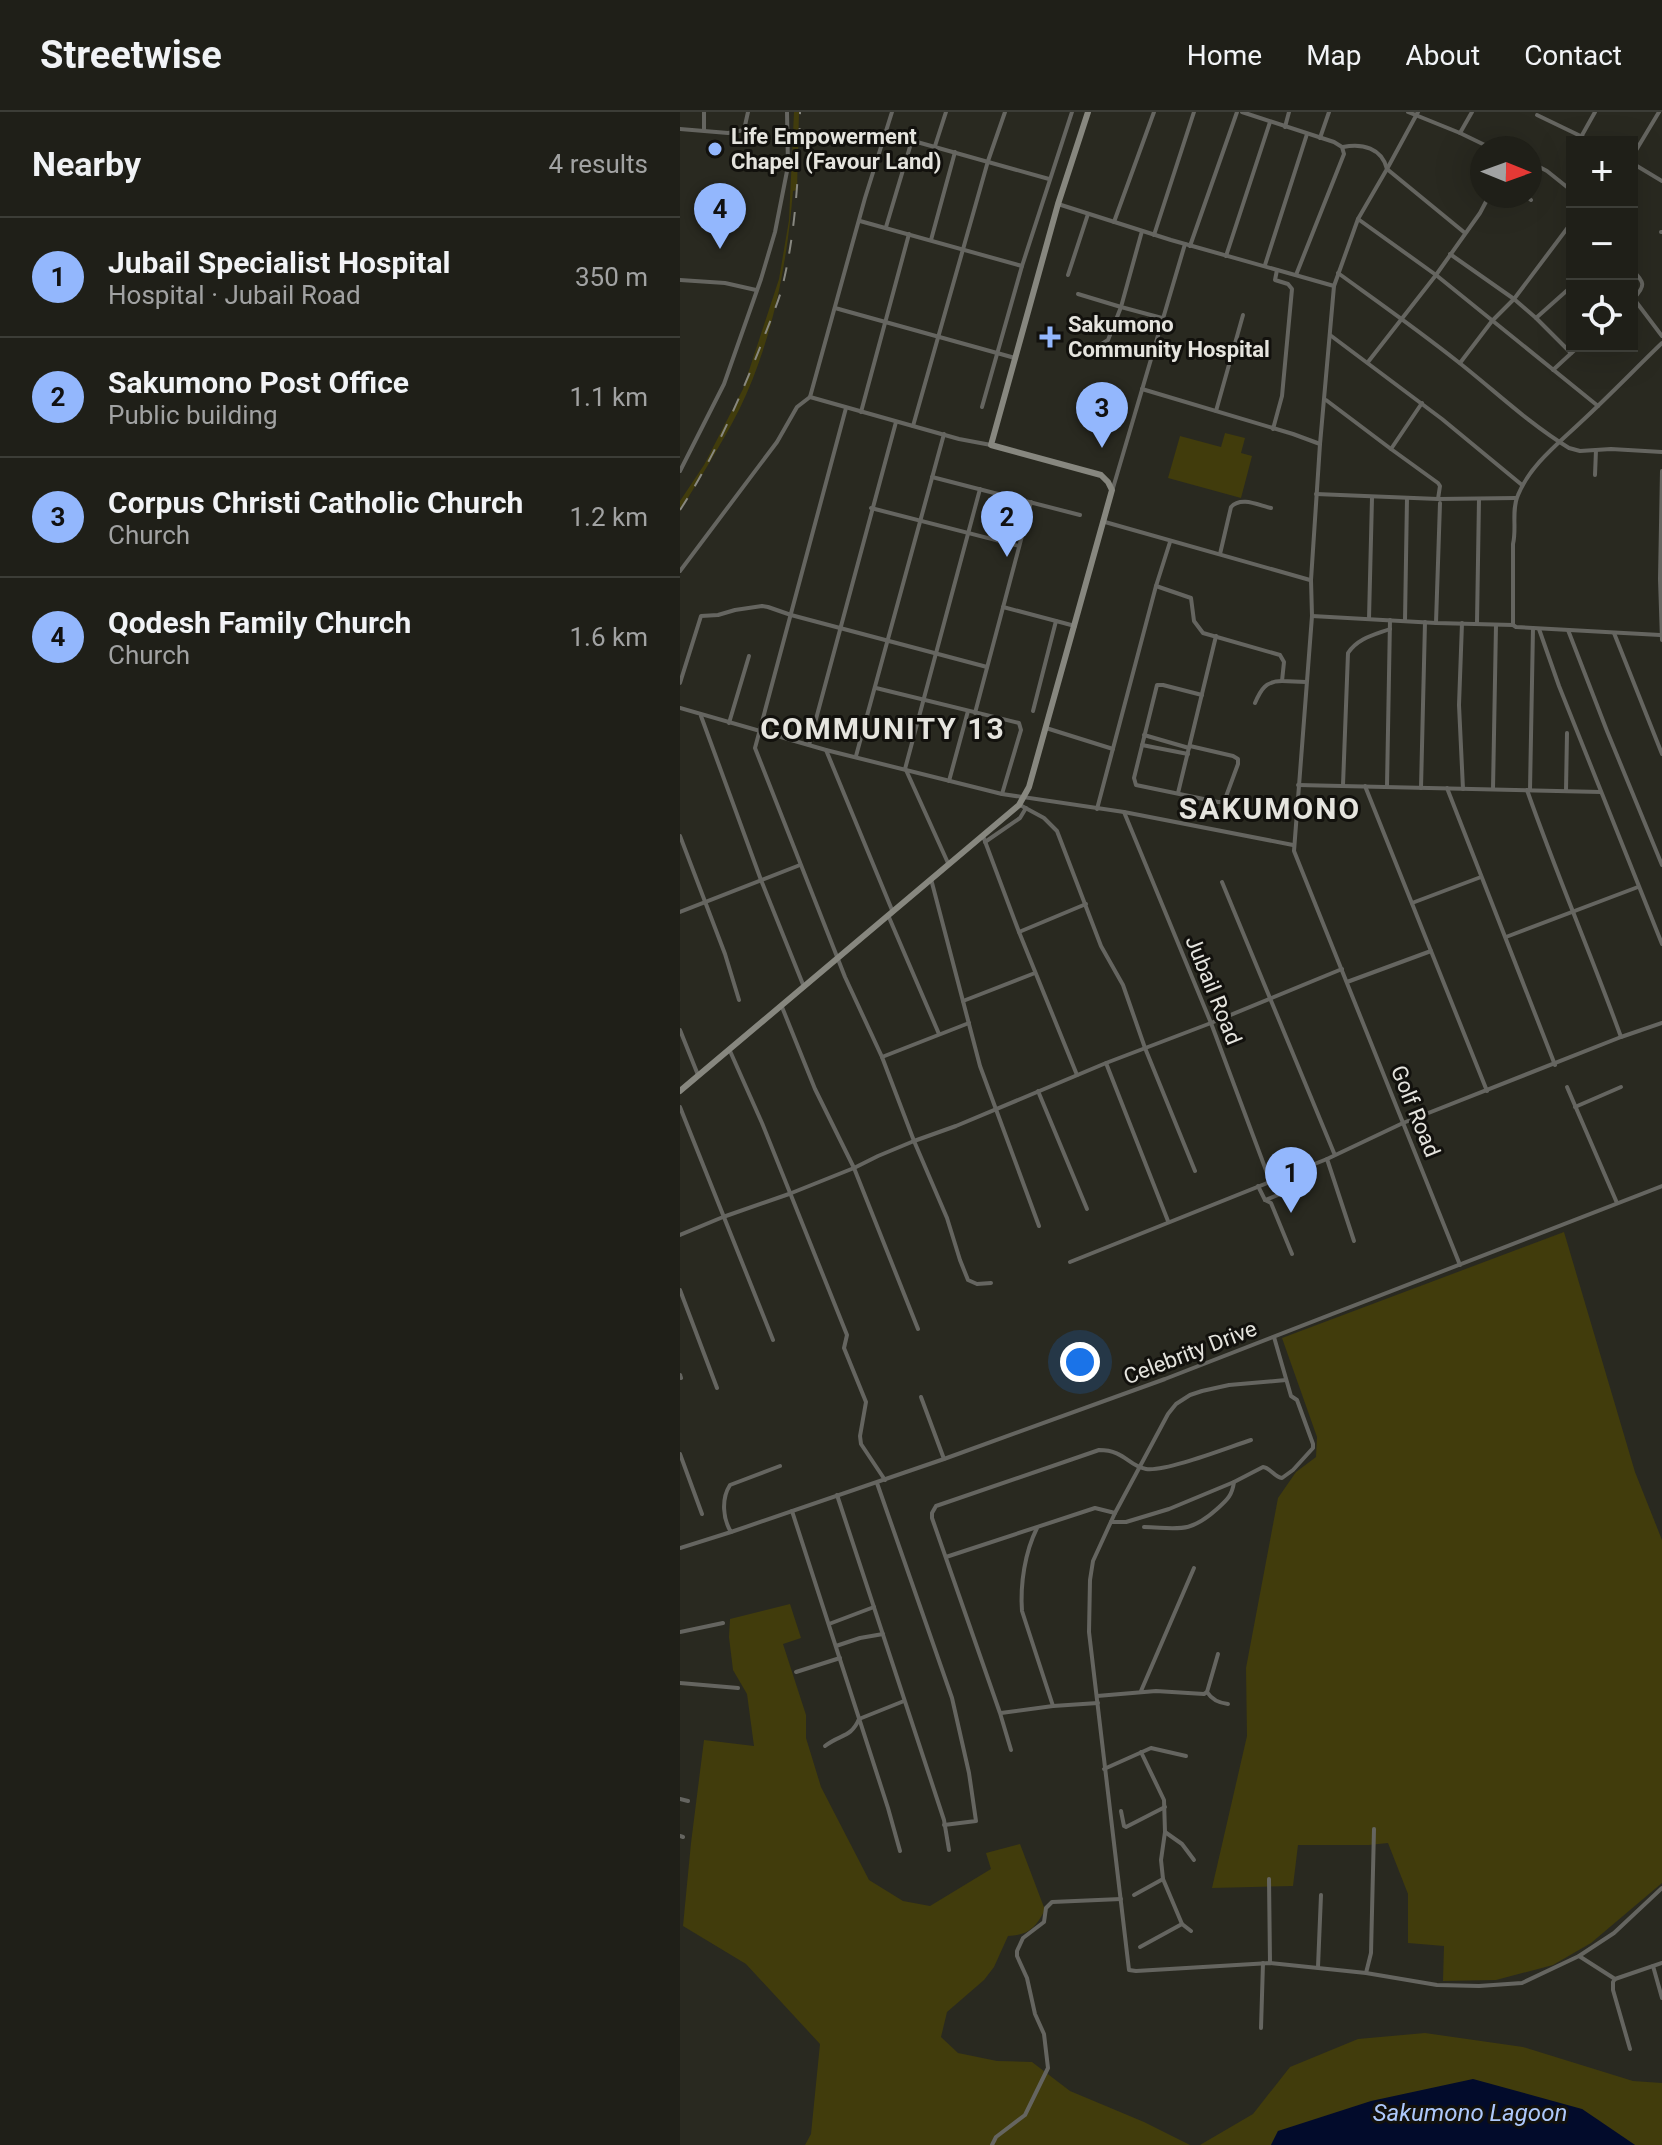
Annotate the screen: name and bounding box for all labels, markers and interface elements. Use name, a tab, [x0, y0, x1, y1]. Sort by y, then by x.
text: Streetwise	[40, 33, 222, 77]
text: Home	[1187, 39, 1262, 72]
text: Map	[1306, 39, 1362, 72]
text: About	[1406, 39, 1480, 72]
text: Contact	[1524, 39, 1622, 72]
place label: Life Empowerment Chapel (Favour Land)	[731, 124, 941, 174]
north arrow	[1470, 136, 1542, 208]
map controls	[1566, 136, 1638, 352]
button: +	[1566, 136, 1638, 208]
marker: Life Empowerment Chapel (Favour Land)	[706, 140, 724, 158]
text: Nearby	[32, 144, 141, 184]
text: 4 results	[549, 149, 648, 179]
pin: 4	[694, 183, 746, 249]
button: −	[1566, 208, 1638, 280]
text: Jubail Specialist Hospital	[108, 245, 450, 280]
text: 1	[51, 262, 65, 292]
text: 350 m	[575, 262, 648, 292]
text: Hospital · Jubail Road	[108, 280, 361, 310]
button: locate	[1566, 280, 1638, 352]
place label: Sakumono Community Hospital	[1068, 312, 1270, 362]
marker: Sakumono Community Hospital	[1039, 326, 1061, 348]
text: Sakumono Post Office	[108, 365, 409, 400]
text: 2	[51, 382, 65, 412]
text: 1.1 km	[569, 382, 648, 412]
pin: 3	[1076, 382, 1128, 448]
text: Public building	[108, 400, 278, 430]
text: Corpus Christi Catholic Church	[108, 485, 523, 520]
pin: 2	[981, 491, 1033, 557]
text: 3	[51, 502, 65, 532]
text: 1.2 km	[569, 502, 648, 532]
text: Church	[108, 520, 190, 550]
text: Qodesh Family Church	[108, 605, 411, 640]
text: 4	[51, 622, 65, 652]
text: 1.6 km	[569, 622, 648, 652]
text: Church	[108, 640, 190, 670]
district label: COMMUNITY 13	[760, 711, 1006, 746]
district label: SAKUMONO	[1179, 791, 1361, 826]
street label: Jubail Road	[1180, 932, 1247, 1048]
street label: Golf Road	[1386, 1062, 1445, 1161]
pin: 1	[1265, 1147, 1317, 1213]
street label: Celebrity Drive	[1120, 1316, 1260, 1389]
your location	[1060, 1342, 1100, 1382]
water label: Sakumono Lagoon	[1373, 2099, 1567, 2127]

